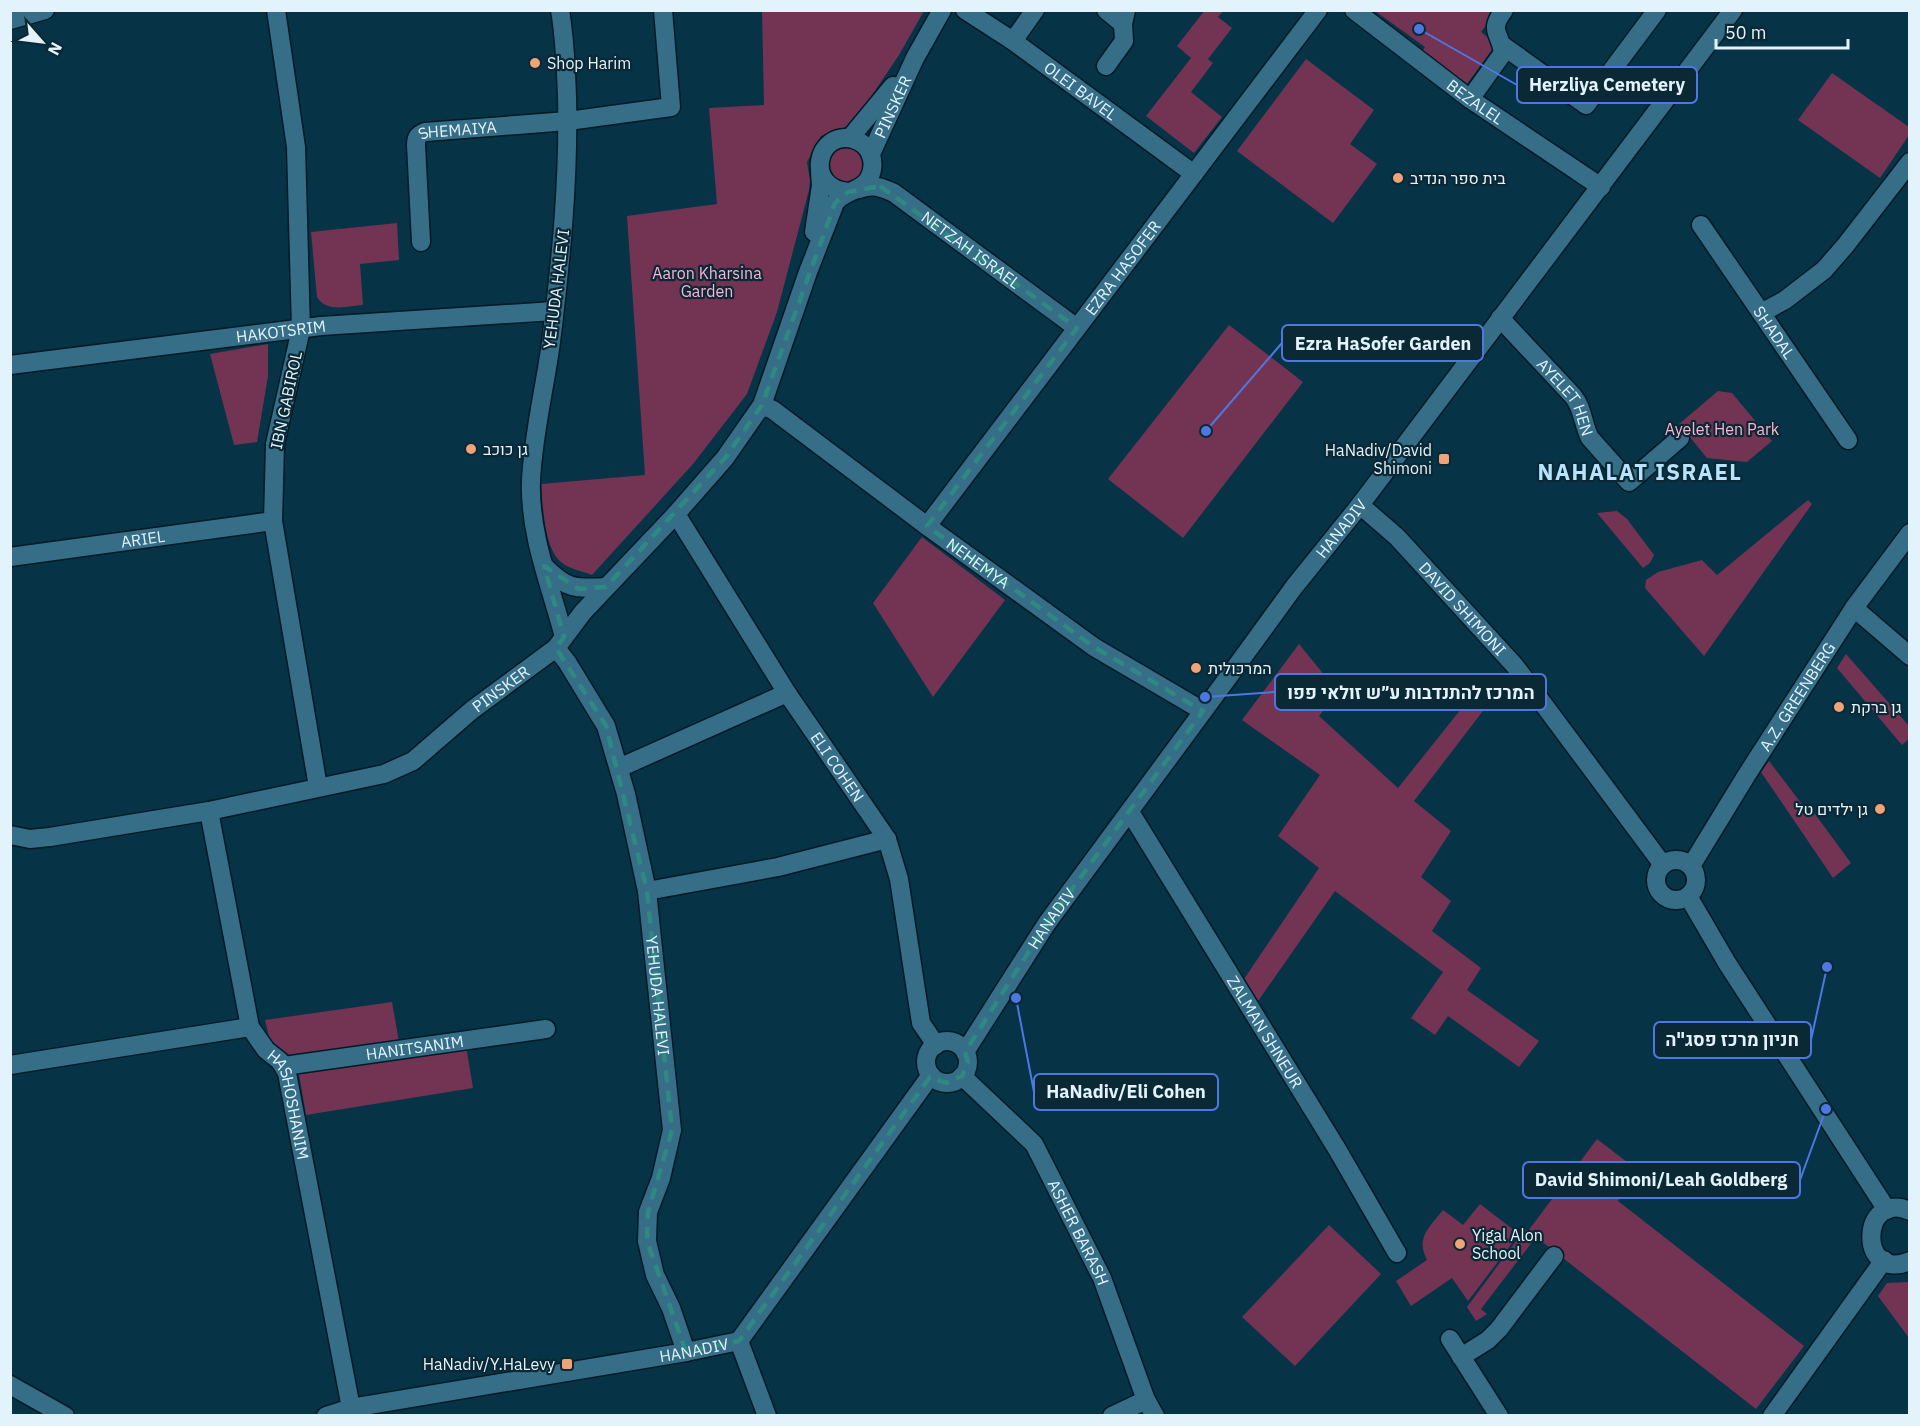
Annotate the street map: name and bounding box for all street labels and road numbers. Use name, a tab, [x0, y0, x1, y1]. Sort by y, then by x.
street label: OLEI BAVEL	[1040, 57, 1121, 124]
street label: PINSKER	[870, 72, 916, 141]
street label: BEZALEL	[1443, 75, 1507, 129]
street label: SHEMAIYA	[415, 117, 497, 144]
street label: NETZAH ISRAEL	[918, 207, 1024, 293]
street label: EZRA HASOFER	[1080, 216, 1165, 319]
street label: YEHUDA HALEVI	[539, 228, 573, 350]
street label: SHADAL	[1749, 302, 1799, 363]
street label: HAKOTSRIM	[235, 315, 327, 347]
street label: IBN GABIROL	[266, 349, 306, 451]
street label: AYELET HEN	[1533, 354, 1598, 439]
street label: HANADIV	[1311, 495, 1371, 562]
street label: ARIEL	[119, 526, 166, 552]
street label: NEHEMYA	[943, 533, 1014, 593]
street label: DAVID SHIMONI	[1415, 558, 1510, 660]
street label: A.Z. GREENBERG	[1755, 638, 1839, 755]
street label: PINSKER	[468, 661, 533, 717]
street label: ELI COHEN	[806, 728, 869, 806]
street label: HANADIV	[1023, 884, 1080, 953]
street label: YEHUDA HALEVI	[642, 935, 674, 1057]
street label: ZALMAN SHNEUR	[1223, 972, 1307, 1092]
street label: HANITSANIM	[365, 1031, 465, 1064]
street label: HASHOSHANIM	[263, 1045, 313, 1161]
street label: ASHER BARASH	[1044, 1176, 1114, 1288]
street label: HANADIV	[658, 1333, 731, 1366]

